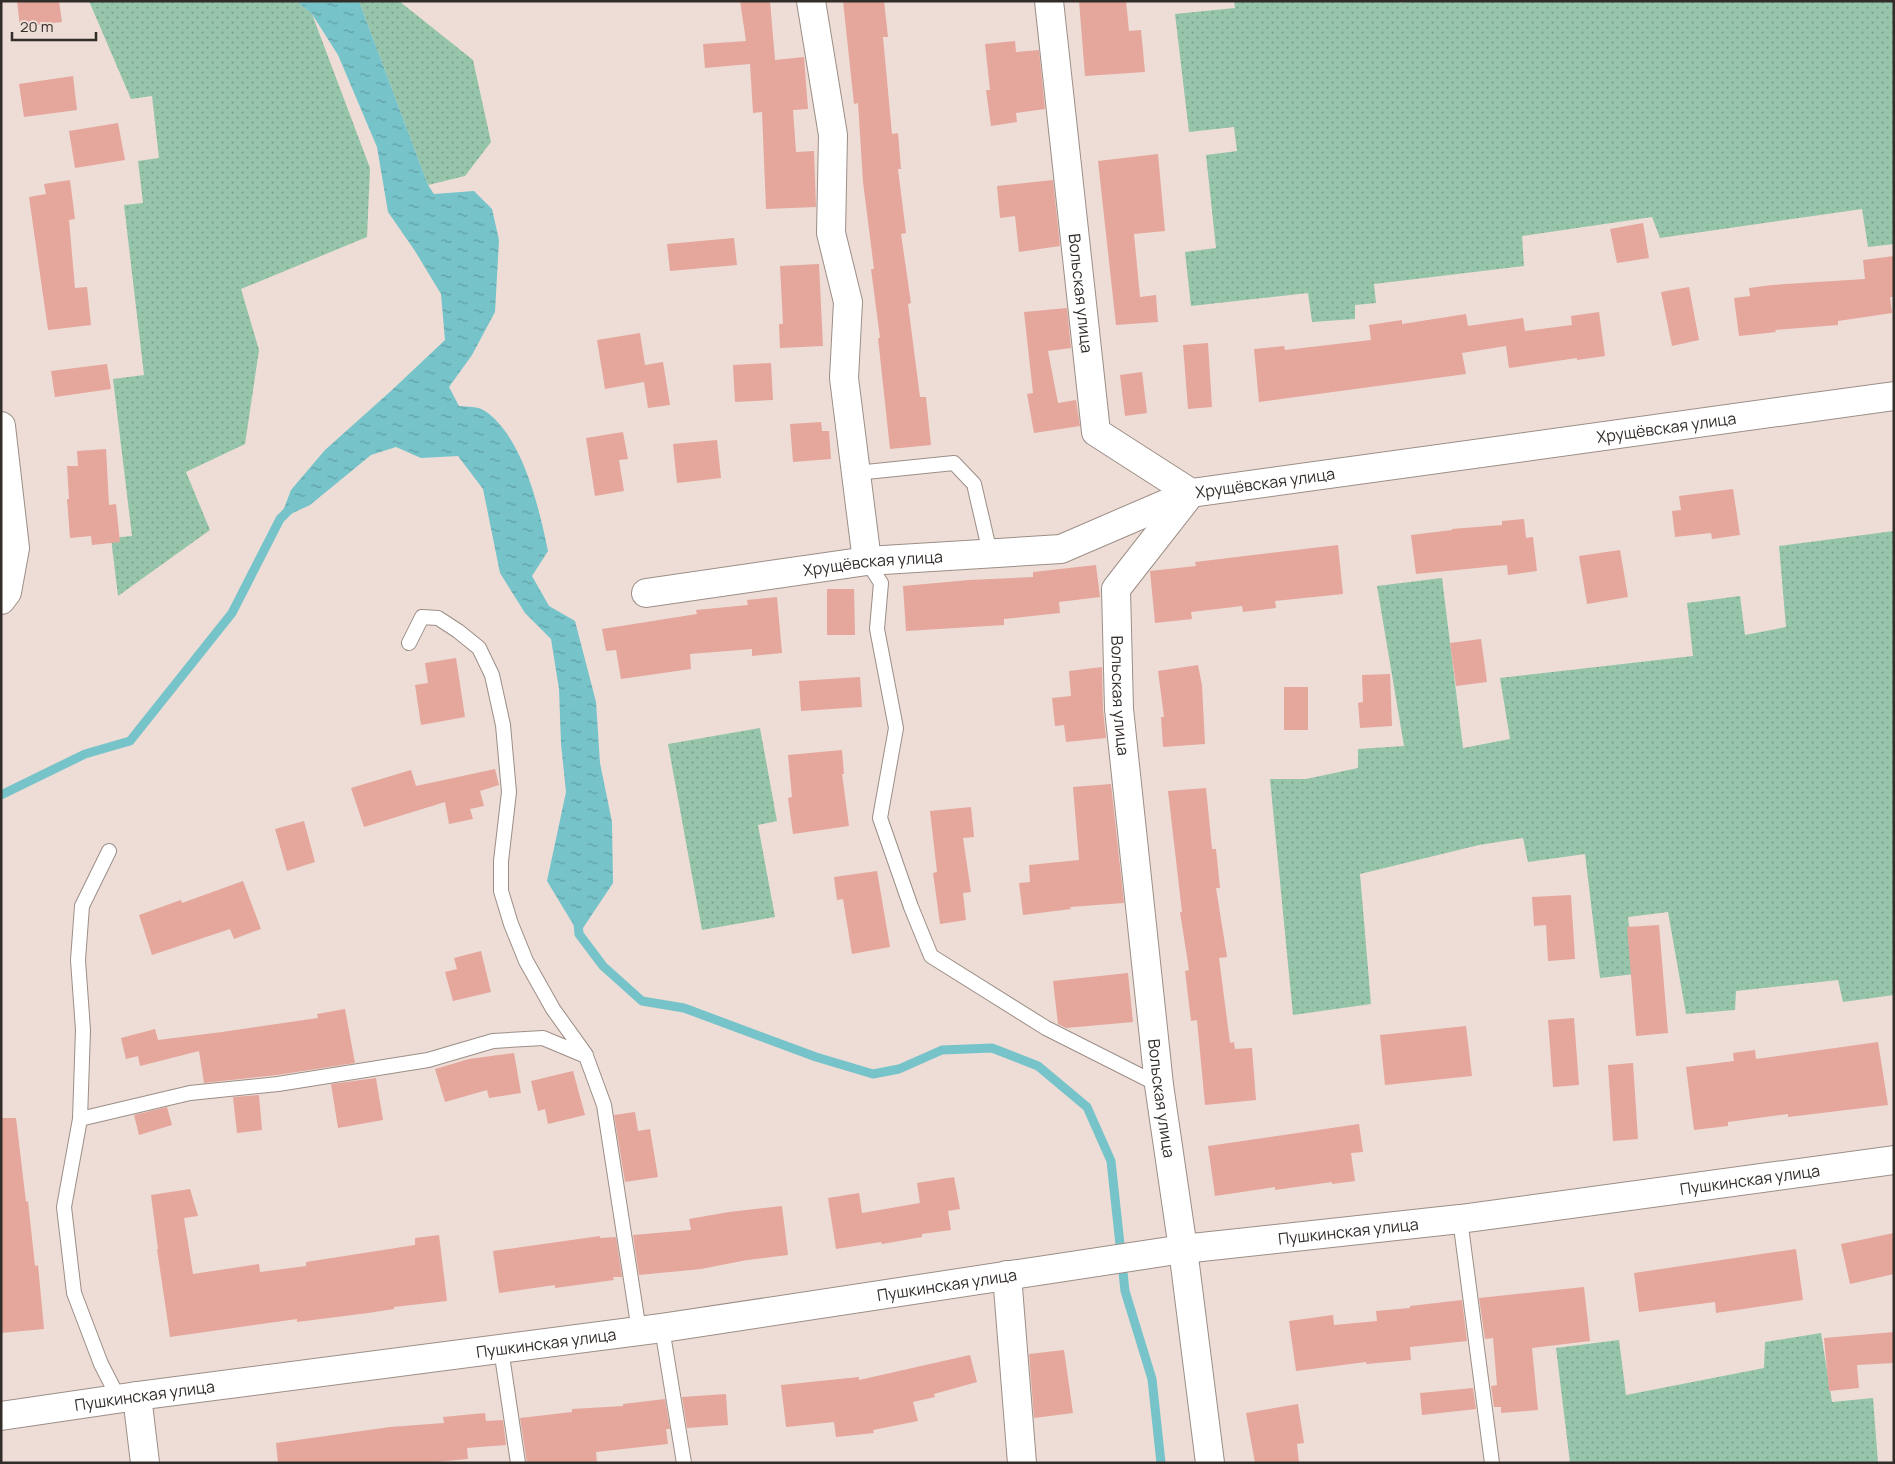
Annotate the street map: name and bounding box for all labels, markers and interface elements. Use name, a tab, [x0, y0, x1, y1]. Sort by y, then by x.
scale bar	[12, 10, 96, 42]
text: 20 m	[20, 16, 53, 37]
street label: Вольская улица	[1063, 232, 1098, 354]
street label: Хрущёвская улица	[1595, 407, 1737, 448]
street label: Хрущёвская улица	[1194, 462, 1336, 503]
street label: Хрущёвская улица	[802, 545, 943, 581]
street label: Вольская улица	[1106, 635, 1135, 757]
street label: Вольская улица	[1143, 1038, 1181, 1159]
street label: Пушкинская улица	[1678, 1159, 1821, 1200]
street label: Пушкинская улица	[1277, 1213, 1420, 1250]
street label: Пушкинская улица	[875, 1263, 1018, 1306]
street label: Пушкинская улица	[475, 1323, 618, 1363]
street label: Пушкинская улица	[73, 1375, 216, 1416]

